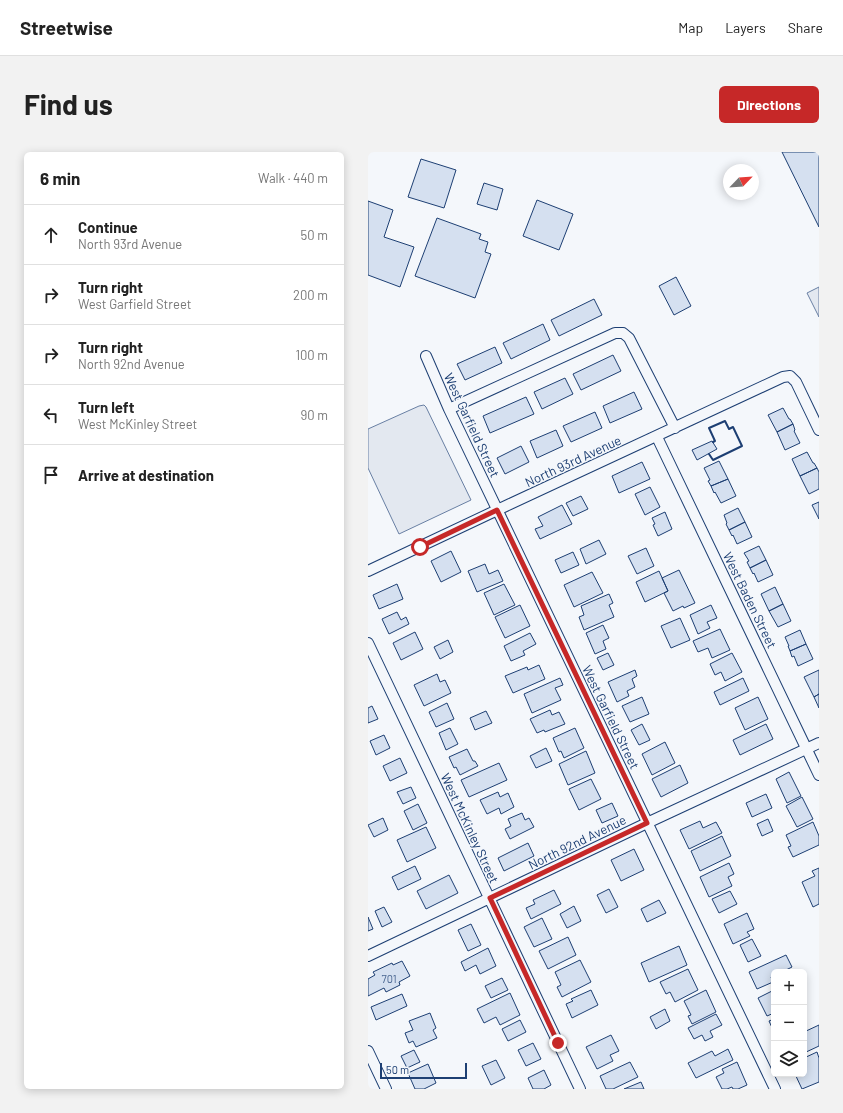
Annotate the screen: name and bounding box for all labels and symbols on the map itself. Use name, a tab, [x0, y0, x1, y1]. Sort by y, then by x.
north arrow	[723, 164, 759, 200]
street label: West Garfield Street	[441, 370, 503, 480]
street label: North 93rd Avenue	[522, 432, 624, 490]
route start	[411, 538, 429, 556]
street label: West Baden Street	[720, 549, 780, 651]
street label: West Garfield Street	[579, 662, 643, 772]
street label: West McKinley Street	[438, 771, 502, 885]
street label: North 92nd Avenue	[525, 811, 629, 873]
house number: 701	[382, 972, 396, 985]
route end	[549, 1034, 567, 1052]
scale bar	[380, 1061, 467, 1080]

